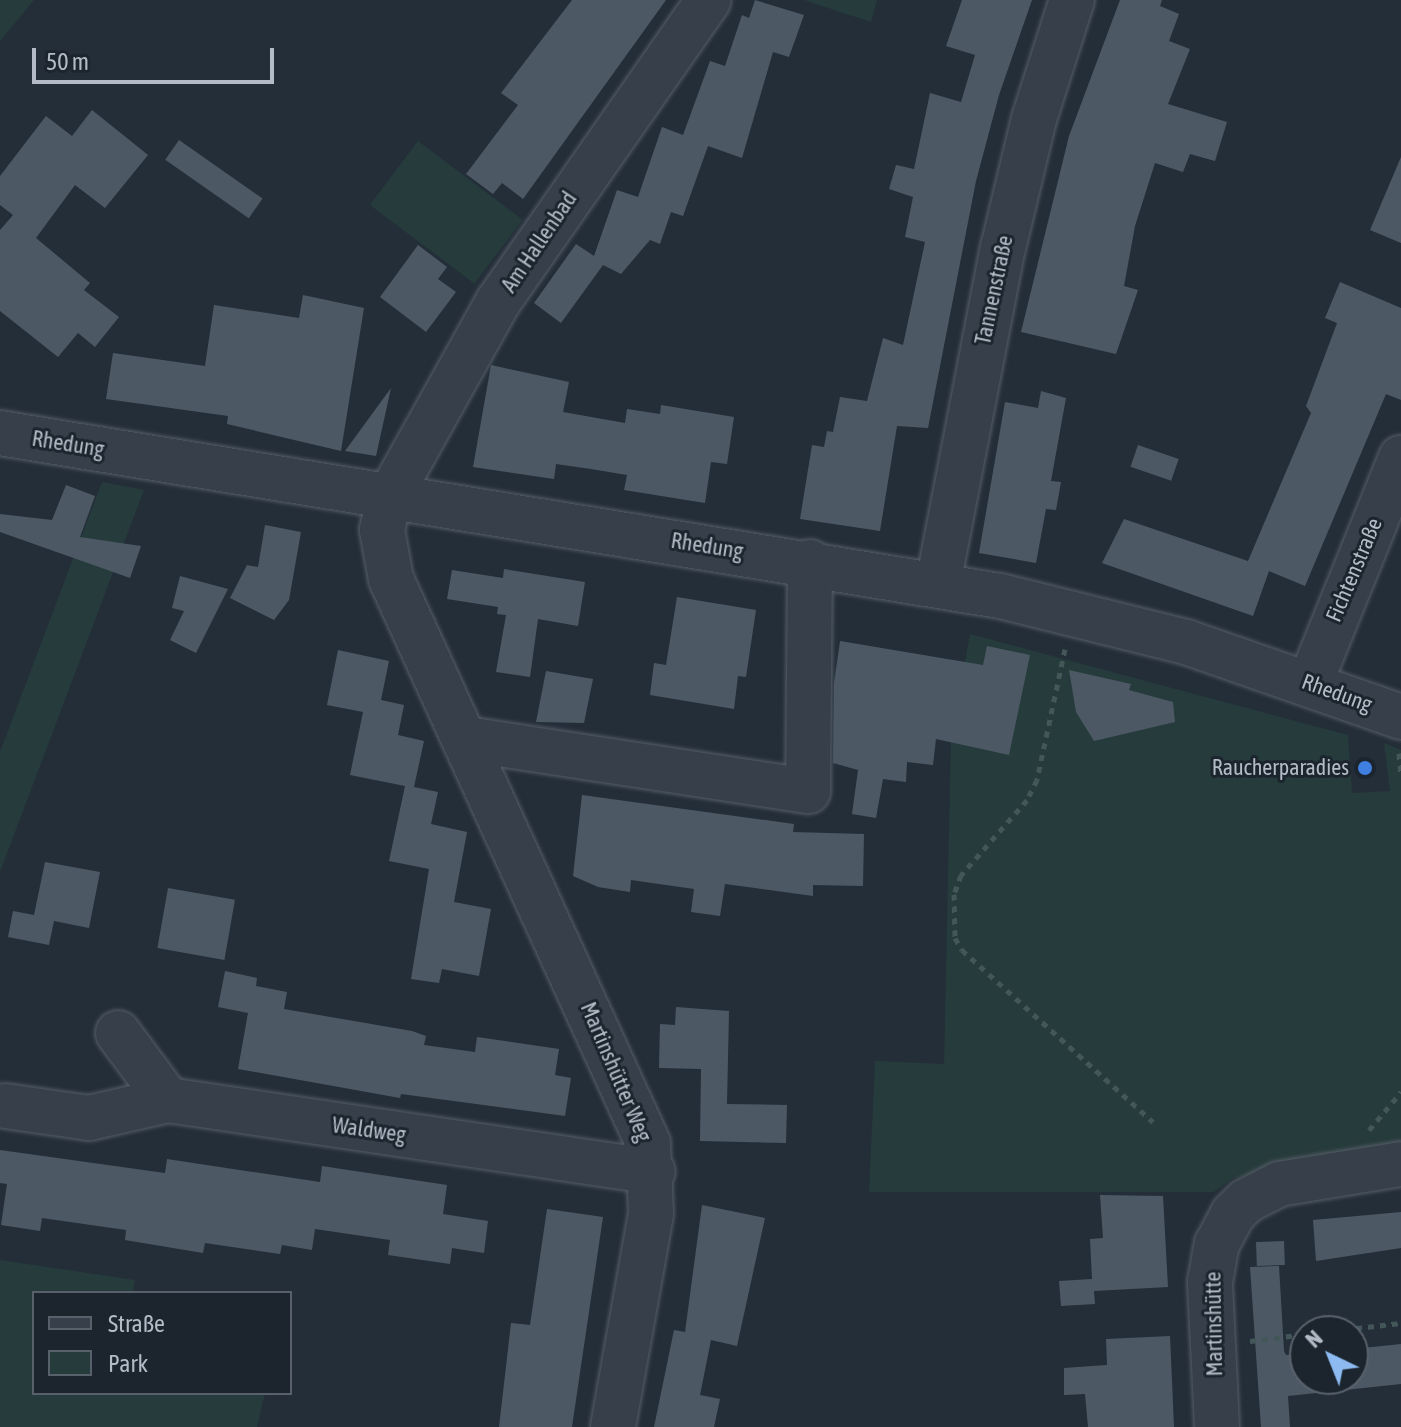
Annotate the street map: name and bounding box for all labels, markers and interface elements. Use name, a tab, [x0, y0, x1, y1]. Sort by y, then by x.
scale bar	[36, 32, 278, 82]
text: 50 m	[46, 48, 89, 75]
street label: Am Hallenbad	[496, 187, 582, 297]
street label: Tannenstraße	[970, 233, 1018, 347]
street label: Rhedung	[30, 425, 106, 463]
street label: Fichtenstraße	[1320, 514, 1388, 626]
street label: Rhedung	[669, 527, 745, 565]
street label: Rhedung	[1298, 668, 1376, 718]
place label: Raucherparadies	[1212, 755, 1349, 781]
marker: Raucherparadies	[1356, 759, 1374, 777]
street label: Martinshütter Weg	[575, 998, 657, 1146]
street label: Waldweg	[331, 1112, 407, 1148]
street label: Martinshütte	[1200, 1271, 1228, 1377]
legend	[32, 1291, 292, 1395]
text: Straße	[108, 1310, 165, 1337]
north arrow	[1289, 1315, 1369, 1395]
text: N	[1300, 1325, 1328, 1353]
text: Park	[108, 1350, 148, 1377]

